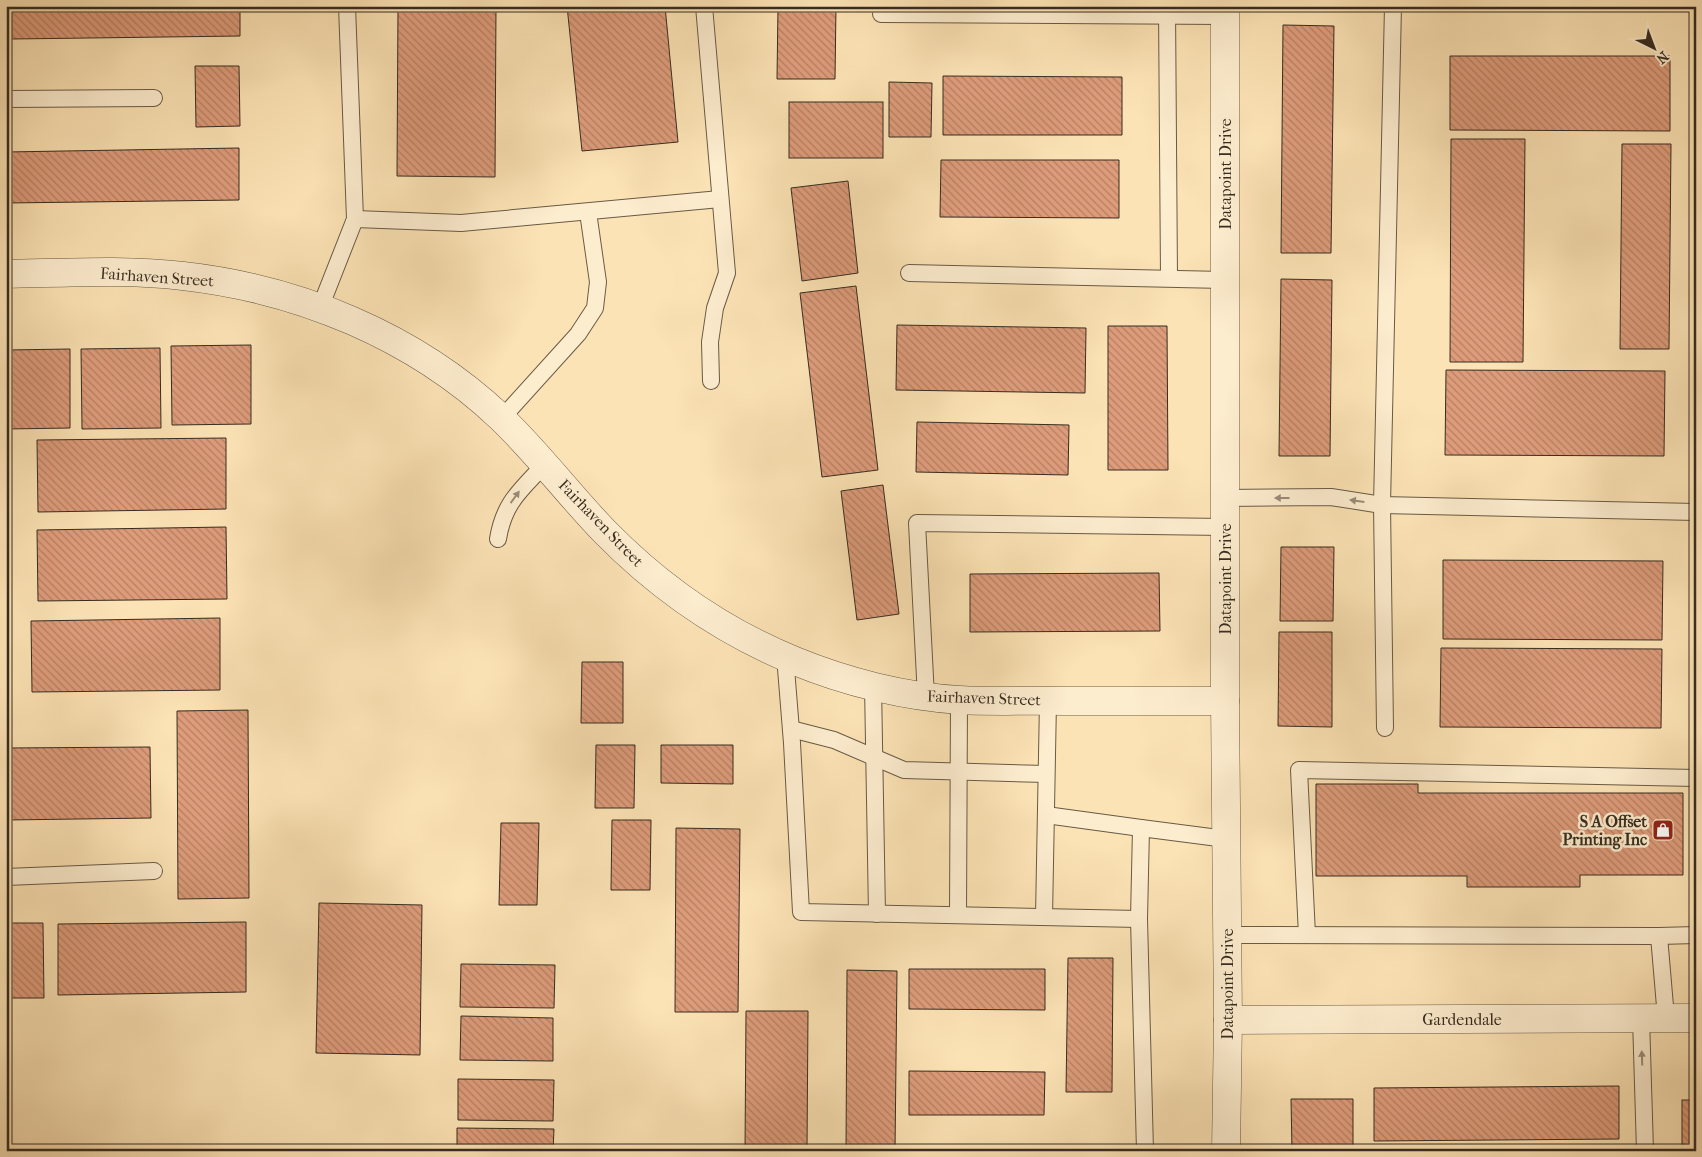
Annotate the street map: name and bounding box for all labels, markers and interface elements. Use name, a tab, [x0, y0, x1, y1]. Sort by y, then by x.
north arrow	[1630, 22, 1680, 72]
text: N	[1652, 47, 1672, 67]
street label: Datapoint Drive	[1216, 118, 1235, 230]
street label: Fairhaven Street	[99, 264, 215, 290]
street label: Fairhaven Street	[555, 475, 648, 571]
one-way arrow	[510, 490, 520, 504]
one-way arrow	[1274, 494, 1290, 502]
one-way arrow	[1348, 497, 1364, 505]
street label: Datapoint Drive	[1216, 523, 1235, 635]
street label: Fairhaven Street	[927, 687, 1042, 709]
place label: S A Offset Printing Inc	[1562, 812, 1647, 850]
shop icon: S A Offset Printing Inc	[1651, 818, 1675, 842]
street label: Datapoint Drive	[1218, 928, 1237, 1040]
street label: Gardendale	[1422, 1010, 1502, 1029]
one-way arrow	[1638, 1050, 1646, 1066]

